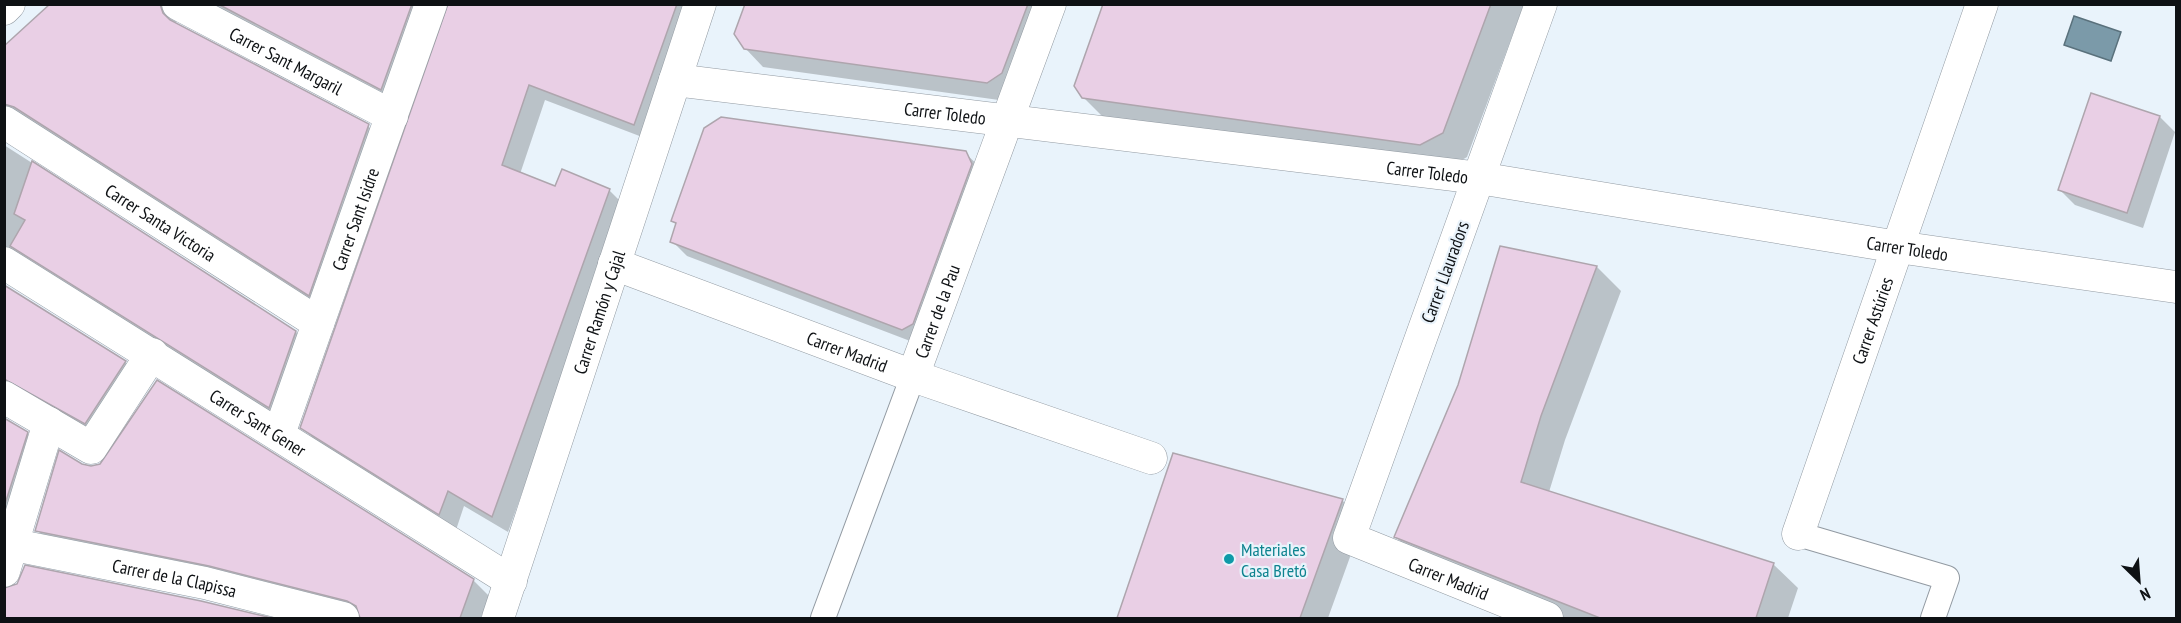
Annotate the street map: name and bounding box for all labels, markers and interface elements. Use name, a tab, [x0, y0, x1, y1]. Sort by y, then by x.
street label: Carrer Sant Margaril	[226, 22, 347, 100]
street label: Carrer Toledo	[903, 97, 987, 129]
street label: Carrer Toledo	[1385, 155, 1470, 188]
street label: Carrer Sant Isidre	[326, 165, 384, 273]
street label: Carrer Santa Victoria	[101, 178, 220, 266]
street label: Carrer Llauradors	[1416, 218, 1474, 326]
street label: Carrer Toledo	[1865, 231, 1950, 266]
street label: Carrer Ramón y Cajal	[568, 247, 630, 377]
street label: Carrer de la Pau	[909, 261, 965, 361]
street label: Carrer Astúries	[1846, 274, 1898, 367]
street label: Carrer Madrid	[804, 326, 891, 377]
street label: Carrer Sant Gener	[206, 384, 311, 461]
place label: Materiales Casa Bretó	[1241, 538, 1307, 582]
north arrow	[2109, 551, 2169, 611]
marker: Materiales Casa Bretó	[1222, 552, 1236, 566]
street label: Carrer Madrid	[1405, 552, 1492, 605]
street label: Carrer de la Clapissa	[110, 553, 239, 602]
text: N	[2137, 584, 2153, 605]

